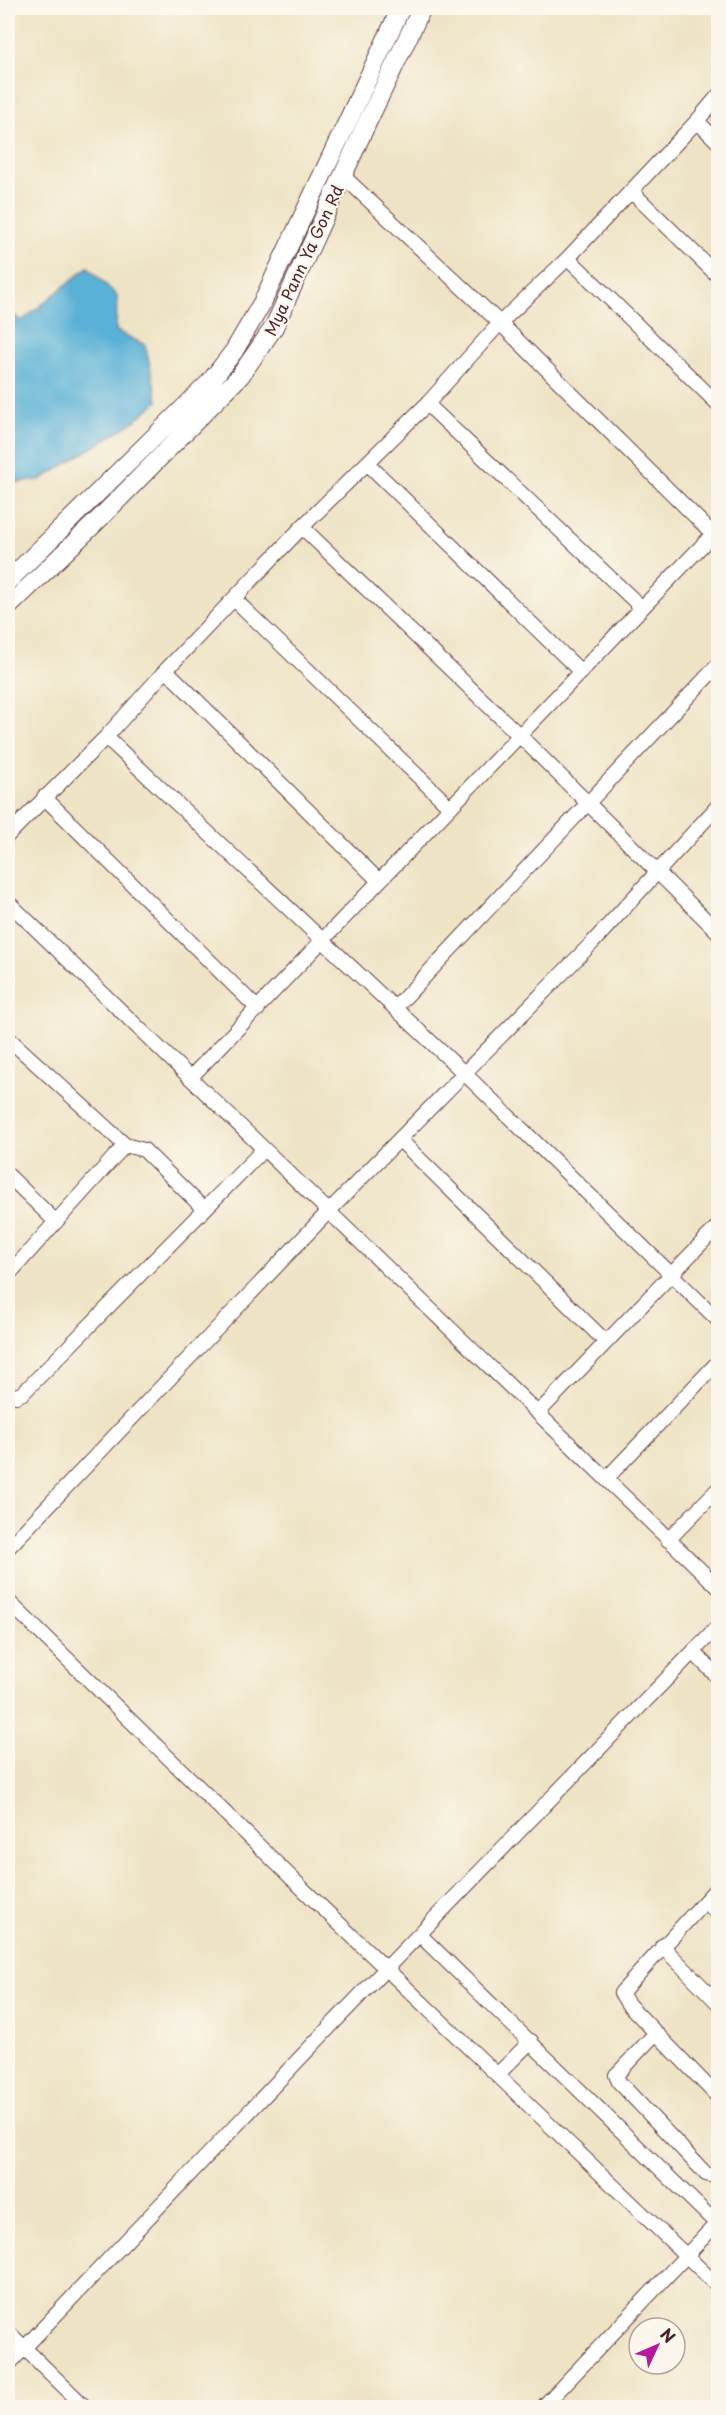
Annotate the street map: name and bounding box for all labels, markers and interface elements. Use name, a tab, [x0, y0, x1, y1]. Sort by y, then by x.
street label: Mya Pann Ya Gon Rd	[257, 180, 349, 339]
north arrow	[627, 2316, 687, 2376]
text: N	[655, 2322, 682, 2348]

